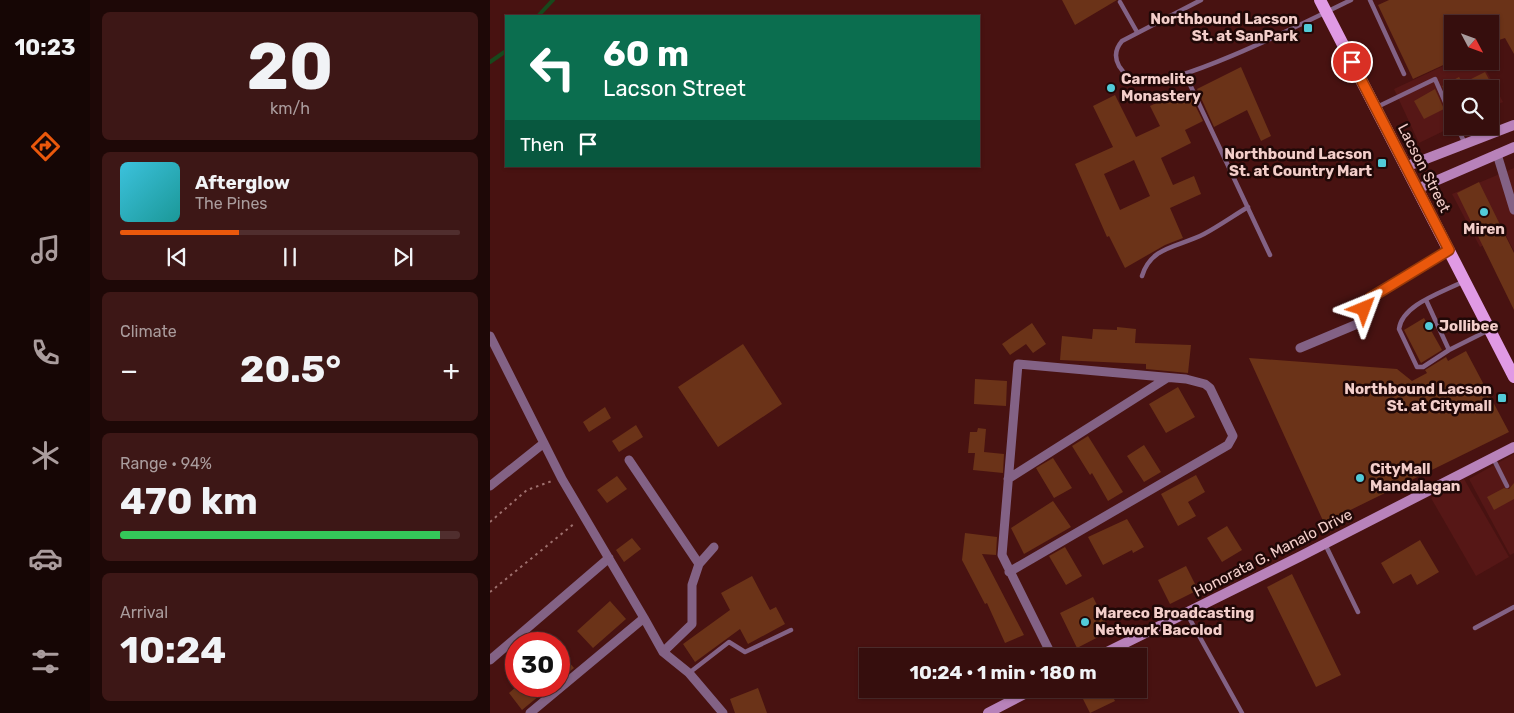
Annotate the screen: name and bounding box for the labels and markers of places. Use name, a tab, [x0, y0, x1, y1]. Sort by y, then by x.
place label: Northbound Lacson St. at SanPark	[1150, 10, 1298, 45]
marker: Northbound Lacson St. at SanPark	[1302, 22, 1314, 34]
pin	[1331, 41, 1373, 83]
place label: Carmelite Monastery	[1121, 70, 1201, 105]
marker: Carmelite Monastery	[1105, 82, 1117, 94]
place label: Northbound Lacson St. at Country Mart	[1224, 145, 1372, 180]
marker: Northbound Lacson St. at Country Mart	[1376, 157, 1388, 169]
marker: Miren	[1478, 206, 1490, 218]
place label: Miren	[1463, 220, 1505, 238]
place label: Jollibee	[1439, 317, 1498, 335]
marker: Jollibee	[1423, 320, 1435, 332]
place label: Northbound Lacson St. at Citymall	[1344, 380, 1492, 415]
marker: Northbound Lacson St. at Citymall	[1496, 392, 1508, 404]
place label: CityMall Mandalagan	[1370, 460, 1460, 495]
marker: CityMall Mandalagan	[1354, 472, 1366, 484]
place label: Mareco Broadcasting Network Bacolod	[1095, 604, 1254, 639]
marker: Mareco Broadcasting Network Bacolod	[1079, 616, 1091, 628]

